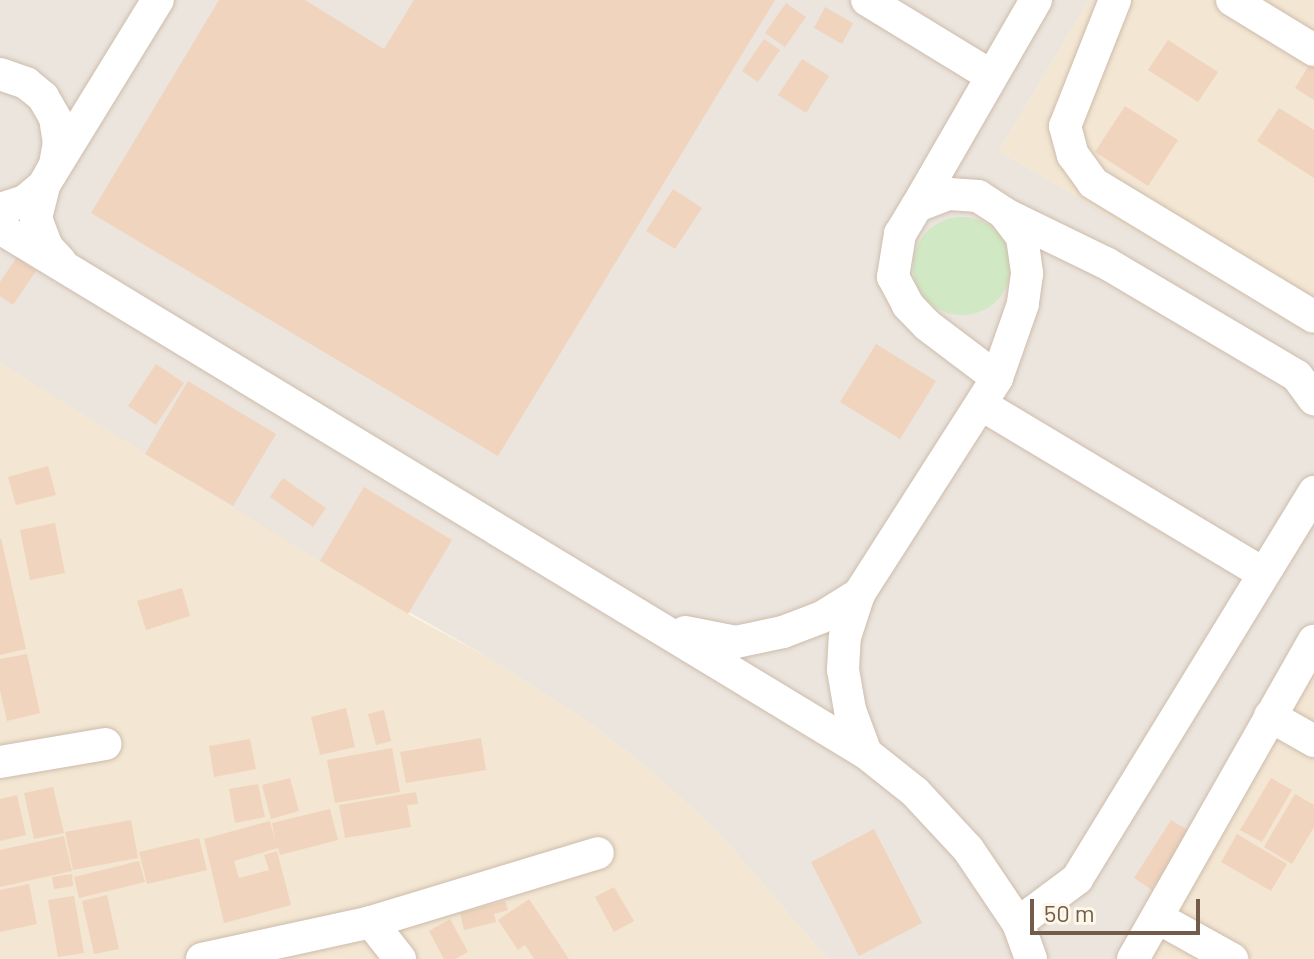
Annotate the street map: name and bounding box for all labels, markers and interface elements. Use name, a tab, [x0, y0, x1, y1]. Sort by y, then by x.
scale bar	[1034, 883, 1204, 933]
text: 50 m	[1044, 898, 1095, 927]

